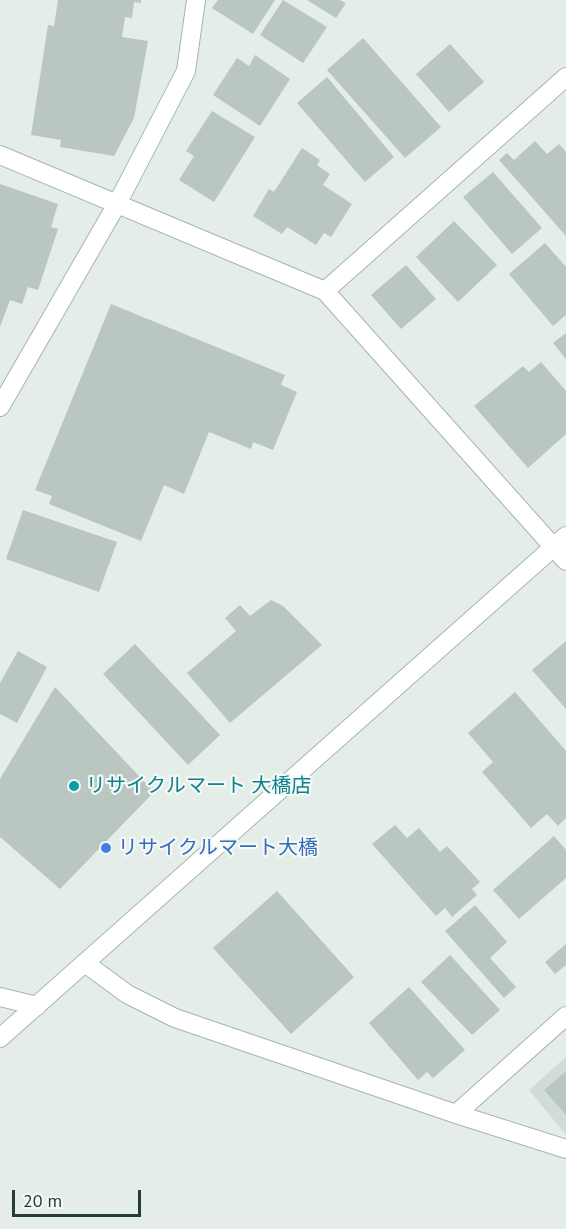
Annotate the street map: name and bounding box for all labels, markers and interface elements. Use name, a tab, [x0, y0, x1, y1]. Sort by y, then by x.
place label: リサイクルマート 大橋店	[86, 774, 311, 798]
marker: リサイクルマート 大橋店	[67, 779, 81, 793]
place label: リサイクルマート大橋	[118, 836, 318, 860]
marker: リサイクルマート大橋	[99, 841, 113, 855]
scale bar	[15, 1178, 144, 1216]
text: 20 m	[23, 1189, 62, 1212]

